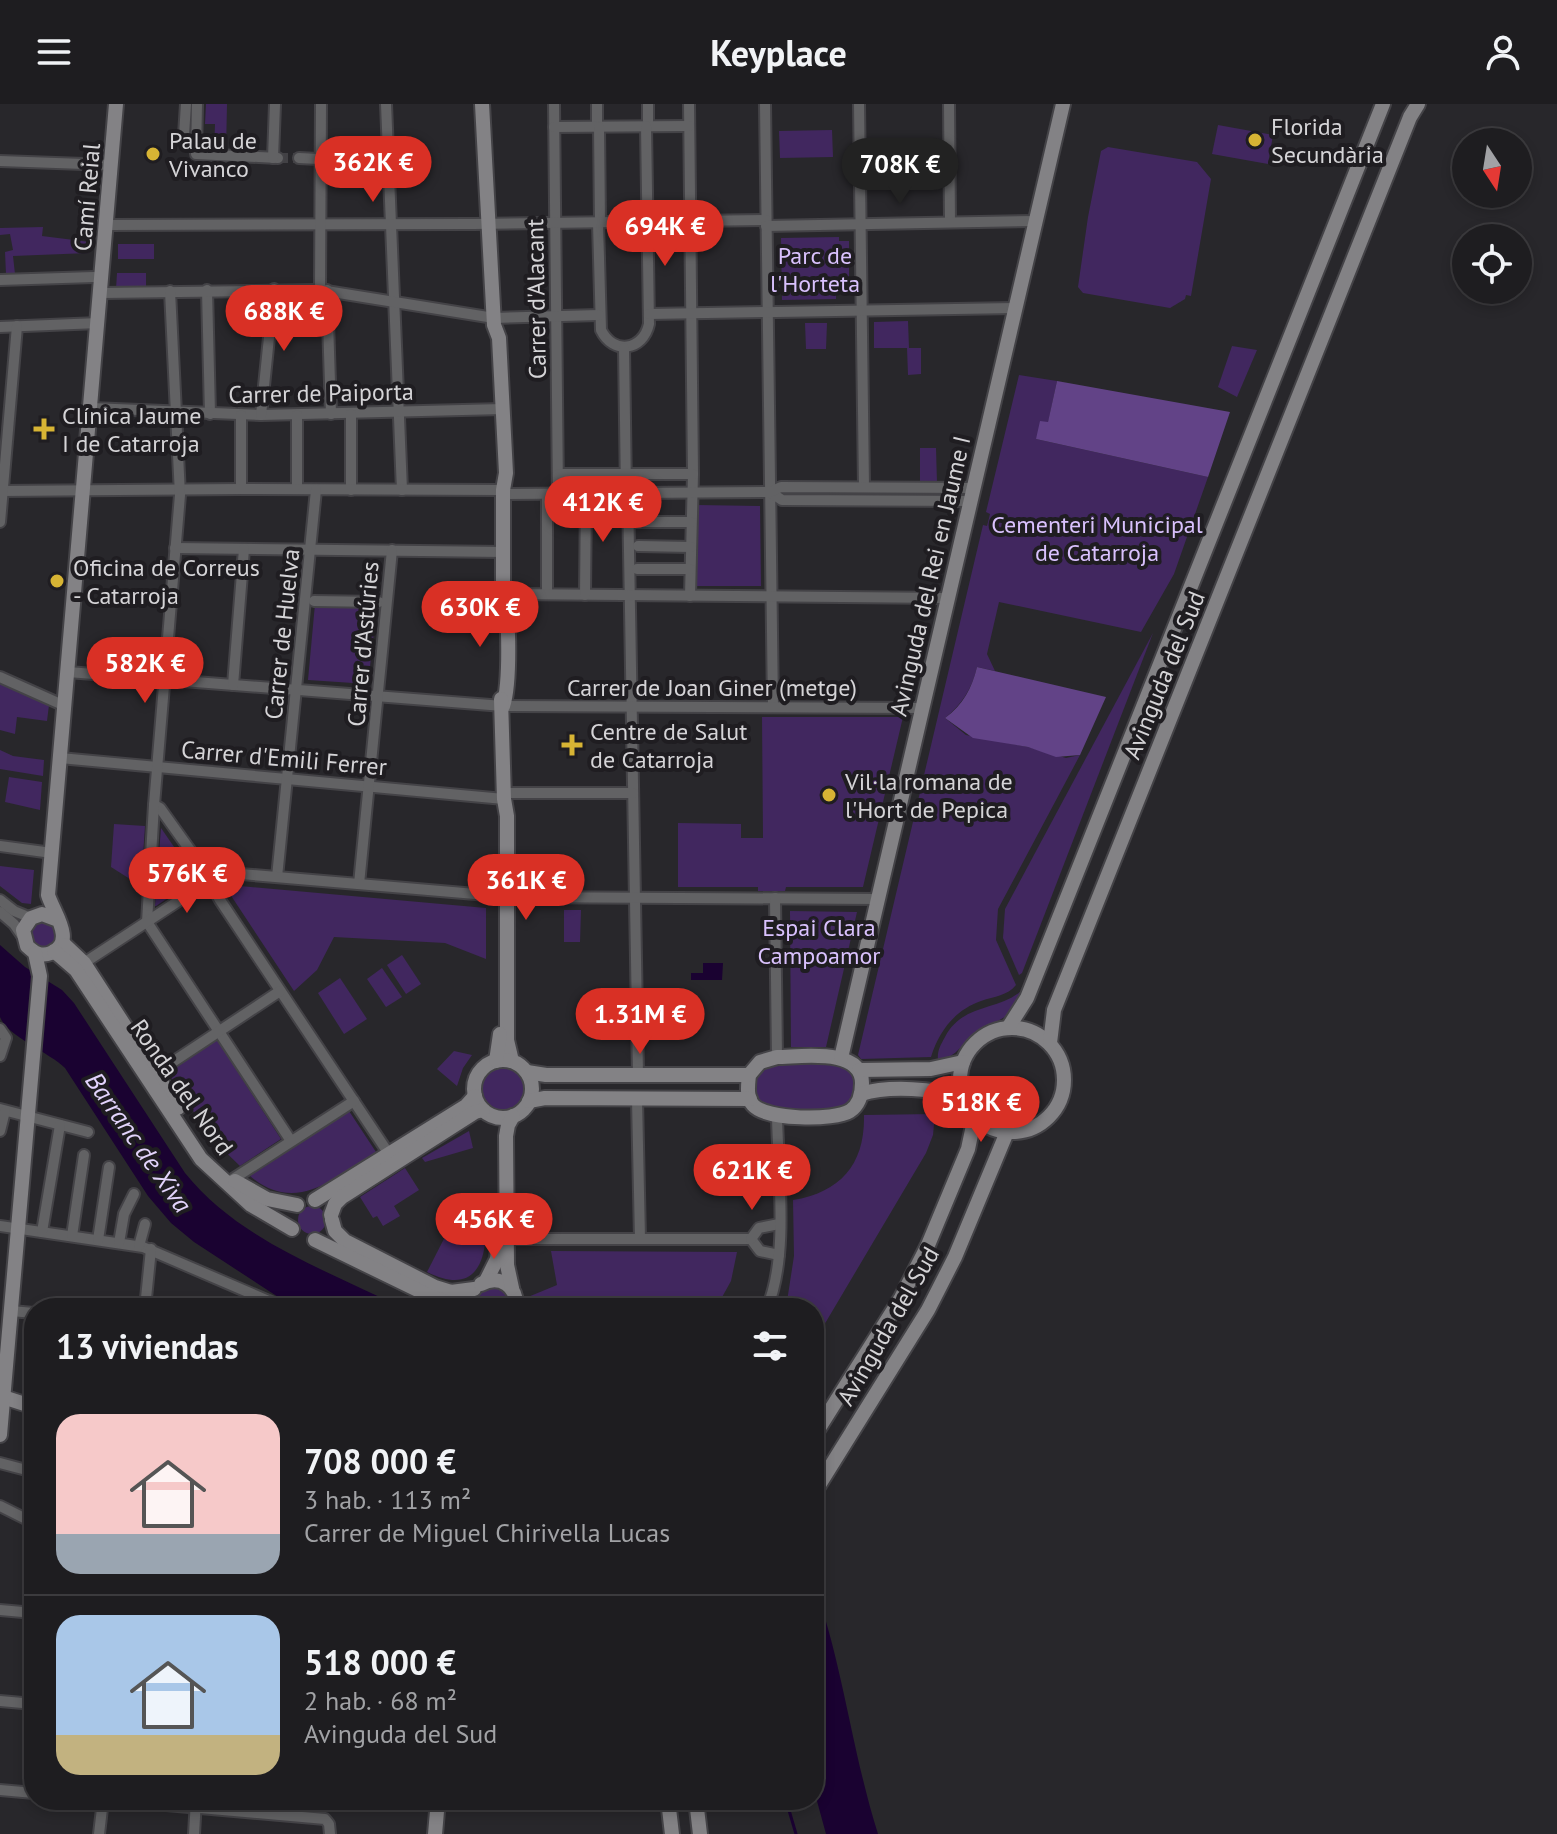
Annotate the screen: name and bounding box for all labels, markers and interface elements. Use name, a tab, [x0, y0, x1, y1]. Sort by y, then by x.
text: Keyplace	[710, 29, 847, 76]
icon: menu	[32, 30, 76, 74]
icon: person	[1481, 30, 1525, 74]
place label: Florida Secundària	[1271, 111, 1384, 170]
place label: Palau de Vivanco	[168, 125, 257, 184]
north arrow	[1452, 128, 1532, 208]
map controls	[1452, 128, 1532, 304]
marker: Florida Secundària	[1246, 131, 1264, 149]
pin: 362K €	[308, 136, 438, 204]
pin: 708K €	[835, 138, 965, 206]
street label: Camí Reial	[67, 142, 107, 252]
marker: Palau de Vivanco	[144, 145, 162, 163]
text: 362K €	[333, 145, 413, 178]
text: 708K €	[860, 147, 940, 180]
pin: 694K €	[600, 200, 730, 268]
text: 694K €	[625, 209, 705, 242]
street label: Carrer d'Alacant	[519, 219, 553, 379]
button: locate	[1452, 224, 1532, 304]
park label: Parc de l'Horteta	[770, 240, 860, 299]
pin: 688K €	[219, 285, 349, 353]
text: 688K €	[244, 294, 324, 327]
street label: Carrer de Paiporta	[228, 376, 414, 410]
place label: Clínica Jaume I de Catarroja	[62, 400, 201, 459]
marker: Clínica Jaume I de Catarroja	[33, 418, 55, 440]
street label: Avinguda del Rei en Jaume I	[883, 433, 977, 719]
pin: 412K €	[538, 476, 668, 544]
text: 412K €	[563, 485, 643, 518]
park label: Cementeri Municipal de Catarroja	[991, 509, 1203, 568]
street label: Carrer de Huelva	[258, 547, 306, 721]
place label: Oficina de Correus - Catarroja	[73, 552, 260, 611]
street label: Carrer d'Astúries	[340, 560, 386, 728]
marker: Oficina de Correus - Catarroja	[48, 572, 66, 590]
pin: 630K €	[415, 581, 545, 649]
street label: Avinguda del Sud	[1116, 586, 1212, 764]
text: 630K €	[440, 590, 520, 623]
pin: 582K €	[80, 637, 210, 705]
text: 582K €	[105, 646, 185, 679]
street label: Carrer de Joan Giner (metge)	[567, 672, 857, 703]
place label: Centre de Salut de Catarroja	[590, 716, 747, 775]
street label: Carrer d'Emili Ferrer	[180, 734, 388, 782]
marker: Centre de Salut de Catarroja	[561, 734, 583, 756]
place label: Vil·la romana de l'Hort de Pepica	[844, 766, 1013, 825]
marker: Vil·la romana de l'Hort de Pepica	[820, 786, 838, 804]
pin: 576K €	[122, 847, 252, 915]
pin: 361K €	[461, 854, 591, 922]
text: 576K €	[147, 856, 227, 889]
text: 361K €	[486, 863, 566, 896]
park label: Espai Clara Campoamor	[758, 912, 880, 971]
pin: 1.31M €	[566, 988, 714, 1056]
text: 1.31M €	[594, 997, 686, 1030]
street label: Ronda del Nord	[124, 1013, 240, 1161]
water label: Barranc de Xiva	[78, 1065, 200, 1219]
pin: 518K €	[916, 1076, 1046, 1144]
text: 518K €	[941, 1085, 1021, 1118]
pin: 621K €	[687, 1144, 817, 1212]
text: 621K €	[712, 1153, 792, 1186]
pin: 456K €	[429, 1193, 559, 1261]
text: 456K €	[454, 1202, 534, 1235]
street label: Avinguda del Sud	[830, 1241, 946, 1411]
text: 13 viviendas	[56, 1324, 239, 1368]
icon: filters	[748, 1324, 792, 1368]
text: 708 000 €	[304, 1439, 456, 1483]
icon: home	[120, 1446, 216, 1542]
text: 3 hab. · 113 m²	[304, 1483, 471, 1516]
text: Carrer de Miguel Chirivella Lucas	[304, 1516, 670, 1549]
text: 518 000 €	[304, 1640, 456, 1684]
icon: home	[120, 1647, 216, 1743]
text: 2 hab. · 68 m²	[304, 1684, 457, 1717]
text: Avinguda del Sud	[304, 1717, 497, 1750]

